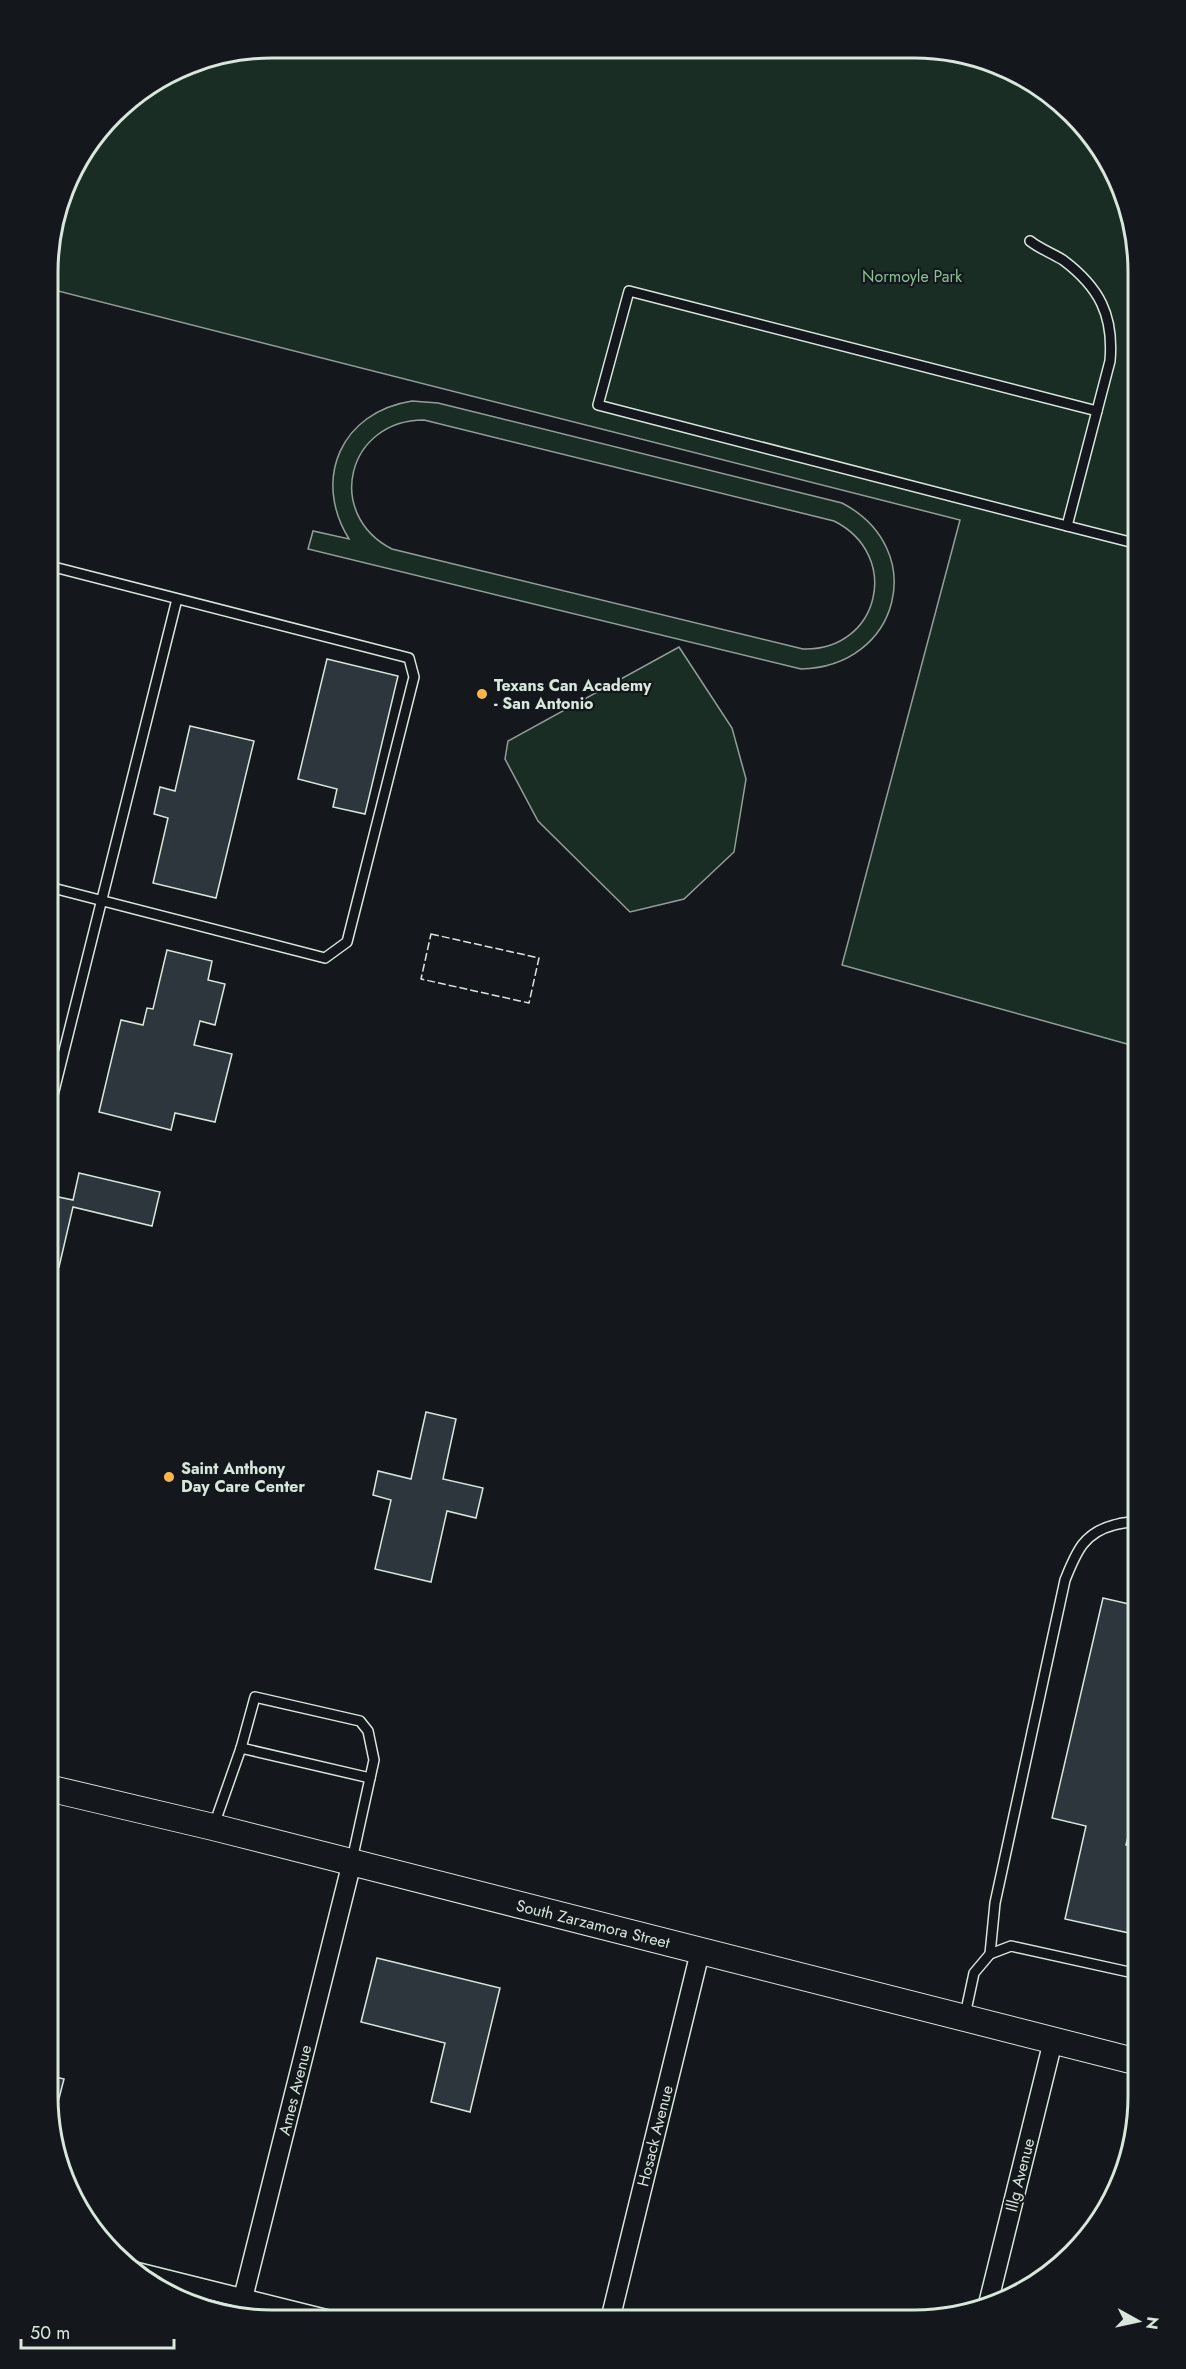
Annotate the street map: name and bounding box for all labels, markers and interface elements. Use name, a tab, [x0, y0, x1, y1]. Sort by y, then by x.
park label: Normoyle Park	[862, 265, 963, 288]
place label: Texans Can Academy - San Antonio	[494, 674, 652, 715]
marker: Texans Can Academy - San Antonio	[475, 687, 489, 701]
place label: Saint Anthony Day Care Center	[181, 1457, 305, 1498]
marker: Saint Anthony Day Care Center	[162, 1470, 176, 1484]
street label: South Zarzamora Street	[514, 1894, 672, 1954]
street label: Ames Avenue	[273, 2042, 317, 2138]
street label: Hosack Avenue	[631, 2083, 679, 2189]
street label: Illg Avenue	[1000, 2136, 1040, 2214]
north arrow	[1108, 2291, 1168, 2351]
scale bar	[21, 2312, 174, 2350]
text: N	[1140, 2315, 1165, 2331]
text: 50 m	[30, 2320, 70, 2346]

